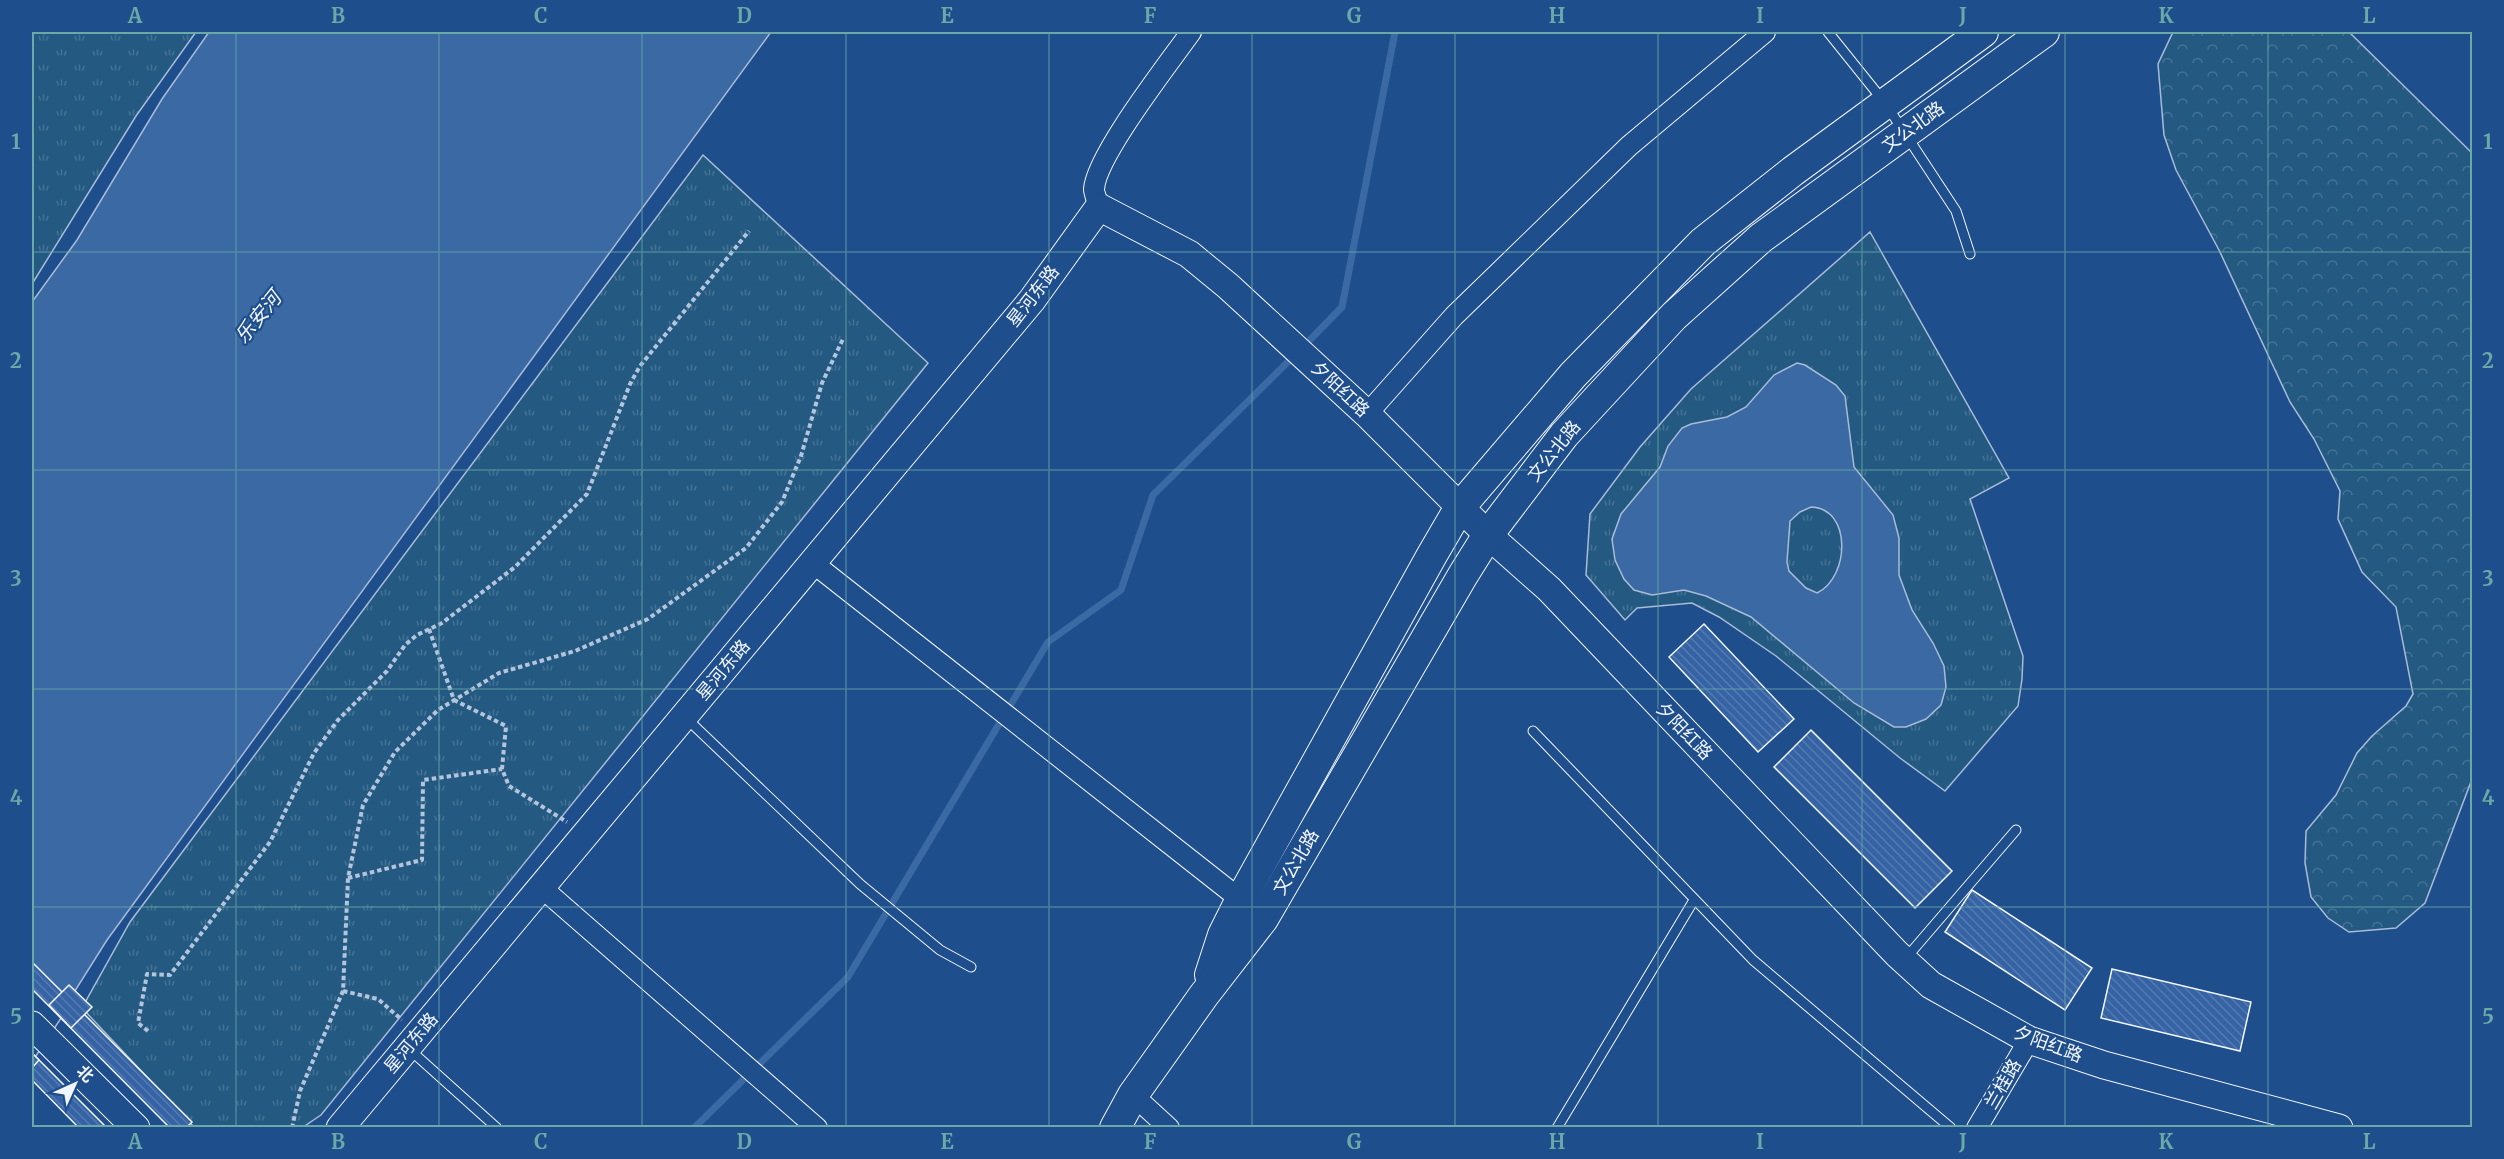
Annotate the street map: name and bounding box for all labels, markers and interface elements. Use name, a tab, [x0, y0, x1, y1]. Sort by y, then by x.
text: A	[127, 3, 143, 28]
text: B	[331, 3, 345, 28]
text: C	[534, 3, 548, 28]
text: D	[736, 3, 752, 28]
text: E	[940, 3, 954, 28]
text: F	[1144, 3, 1157, 28]
text: G	[1347, 3, 1362, 28]
text: H	[1549, 3, 1565, 28]
text: I	[1756, 3, 1764, 28]
text: J	[1958, 3, 1967, 28]
text: K	[2159, 3, 2174, 28]
text: L	[2363, 3, 2376, 28]
street label: 文公北路	[1877, 96, 1949, 157]
text: 1	[11, 129, 21, 154]
text: 1	[2483, 129, 2493, 154]
street label: 星河东路	[1001, 260, 1064, 331]
water label: 乐安河	[229, 282, 289, 348]
text: 2	[10, 348, 22, 373]
text: 2	[2482, 348, 2494, 373]
street label: 夕阳红路	[1306, 356, 1375, 422]
street label: 文公北路	[1522, 415, 1585, 486]
text: 3	[10, 566, 22, 591]
text: 3	[2482, 566, 2494, 591]
street label: 星河东路	[691, 635, 755, 705]
street label: 夕阳红路	[1651, 697, 1718, 765]
text: 4	[10, 785, 23, 810]
text: 4	[2482, 785, 2495, 810]
street label: 文公北路	[1268, 825, 1324, 899]
text: 5	[10, 1004, 22, 1029]
text: 5	[2482, 1004, 2494, 1029]
street label: 星河东路	[379, 1008, 443, 1078]
street label: 夕阳红路	[2010, 1020, 2086, 1067]
north arrow	[45, 1054, 105, 1114]
street label: 兰桂路	[1979, 1055, 2026, 1113]
text: 北	[73, 1061, 98, 1086]
text: A	[127, 1129, 143, 1154]
text: B	[331, 1129, 345, 1154]
text: C	[534, 1129, 548, 1154]
text: D	[736, 1129, 752, 1154]
text: E	[940, 1129, 954, 1154]
text: F	[1144, 1129, 1157, 1154]
text: G	[1347, 1129, 1362, 1154]
text: H	[1549, 1129, 1565, 1154]
text: I	[1756, 1129, 1764, 1154]
text: J	[1958, 1129, 1967, 1154]
text: K	[2159, 1129, 2174, 1154]
text: L	[2363, 1129, 2376, 1154]

